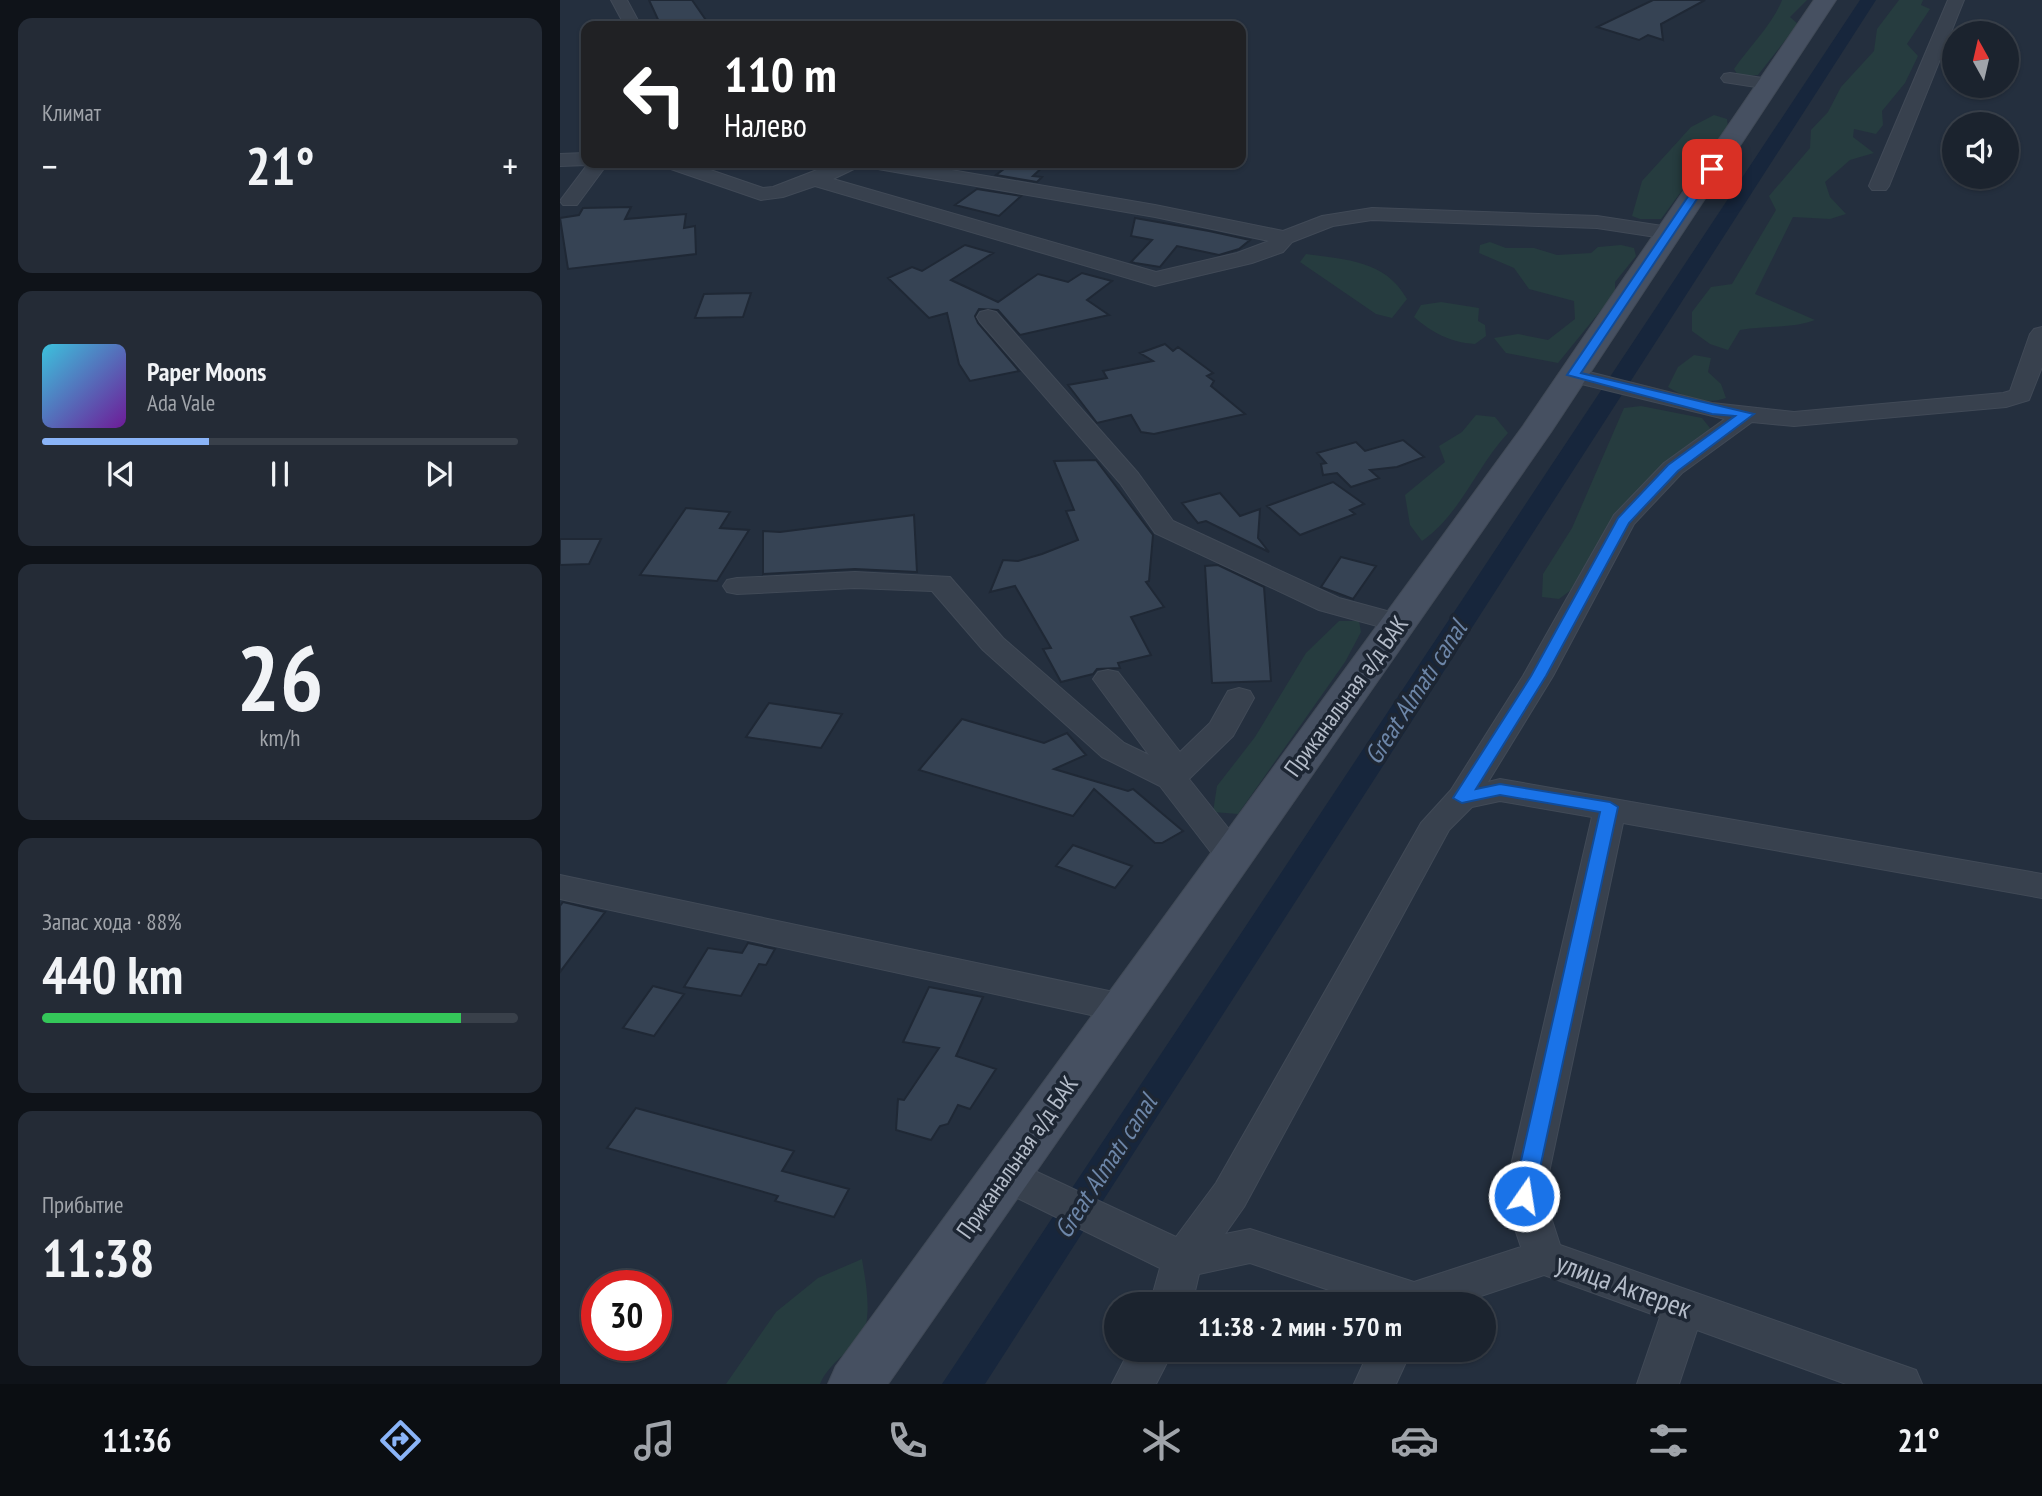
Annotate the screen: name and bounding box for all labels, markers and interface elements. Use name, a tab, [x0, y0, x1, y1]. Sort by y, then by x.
north arrow	[1942, 21, 2020, 98]
map controls	[1942, 21, 2019, 189]
text: 110 m	[724, 42, 837, 106]
icon: left	[609, 49, 700, 140]
text: Климат	[42, 98, 101, 127]
text: Налево	[724, 104, 807, 146]
button: sound	[1942, 112, 2019, 189]
text: 21°	[246, 132, 314, 199]
pin	[1682, 139, 1742, 199]
text: −	[42, 141, 58, 190]
text: +	[502, 141, 518, 190]
icon: arrive	[1693, 150, 1731, 188]
text: Paper Moons	[147, 355, 266, 388]
text: Ada Vale	[147, 388, 215, 417]
icon: previous	[102, 455, 140, 493]
icon: pause	[261, 455, 299, 493]
icon: next	[420, 455, 458, 493]
street label: Приканальная а/д БАК	[1277, 609, 1415, 783]
water label: Great Almatı canal	[1356, 612, 1475, 770]
text: 26	[237, 618, 324, 736]
text: km/h	[260, 723, 300, 752]
text: Запас хода · 88%	[42, 907, 182, 936]
text: 440 km	[42, 941, 183, 1008]
street label: Приканальная а/д БАК	[949, 1069, 1085, 1244]
water label: Great Almatı canal	[1046, 1086, 1165, 1244]
position arrow	[1487, 1159, 1561, 1233]
text: Прибытие	[42, 1190, 123, 1219]
text: 11:38	[42, 1224, 154, 1291]
street label: улица Актерек	[1551, 1243, 1697, 1327]
speed limit sign: 30	[581, 1270, 672, 1361]
text: 11:38 · 2 мин · 570 m	[1198, 1310, 1402, 1343]
icon: directions	[376, 1416, 425, 1465]
icon: music	[630, 1416, 679, 1465]
icon: phone	[883, 1416, 932, 1465]
icon: climate	[1137, 1416, 1186, 1465]
icon: car	[1390, 1416, 1439, 1465]
icon: filters	[1644, 1416, 1693, 1465]
text: 11:36	[102, 1419, 172, 1461]
text: 21°	[1897, 1419, 1940, 1461]

